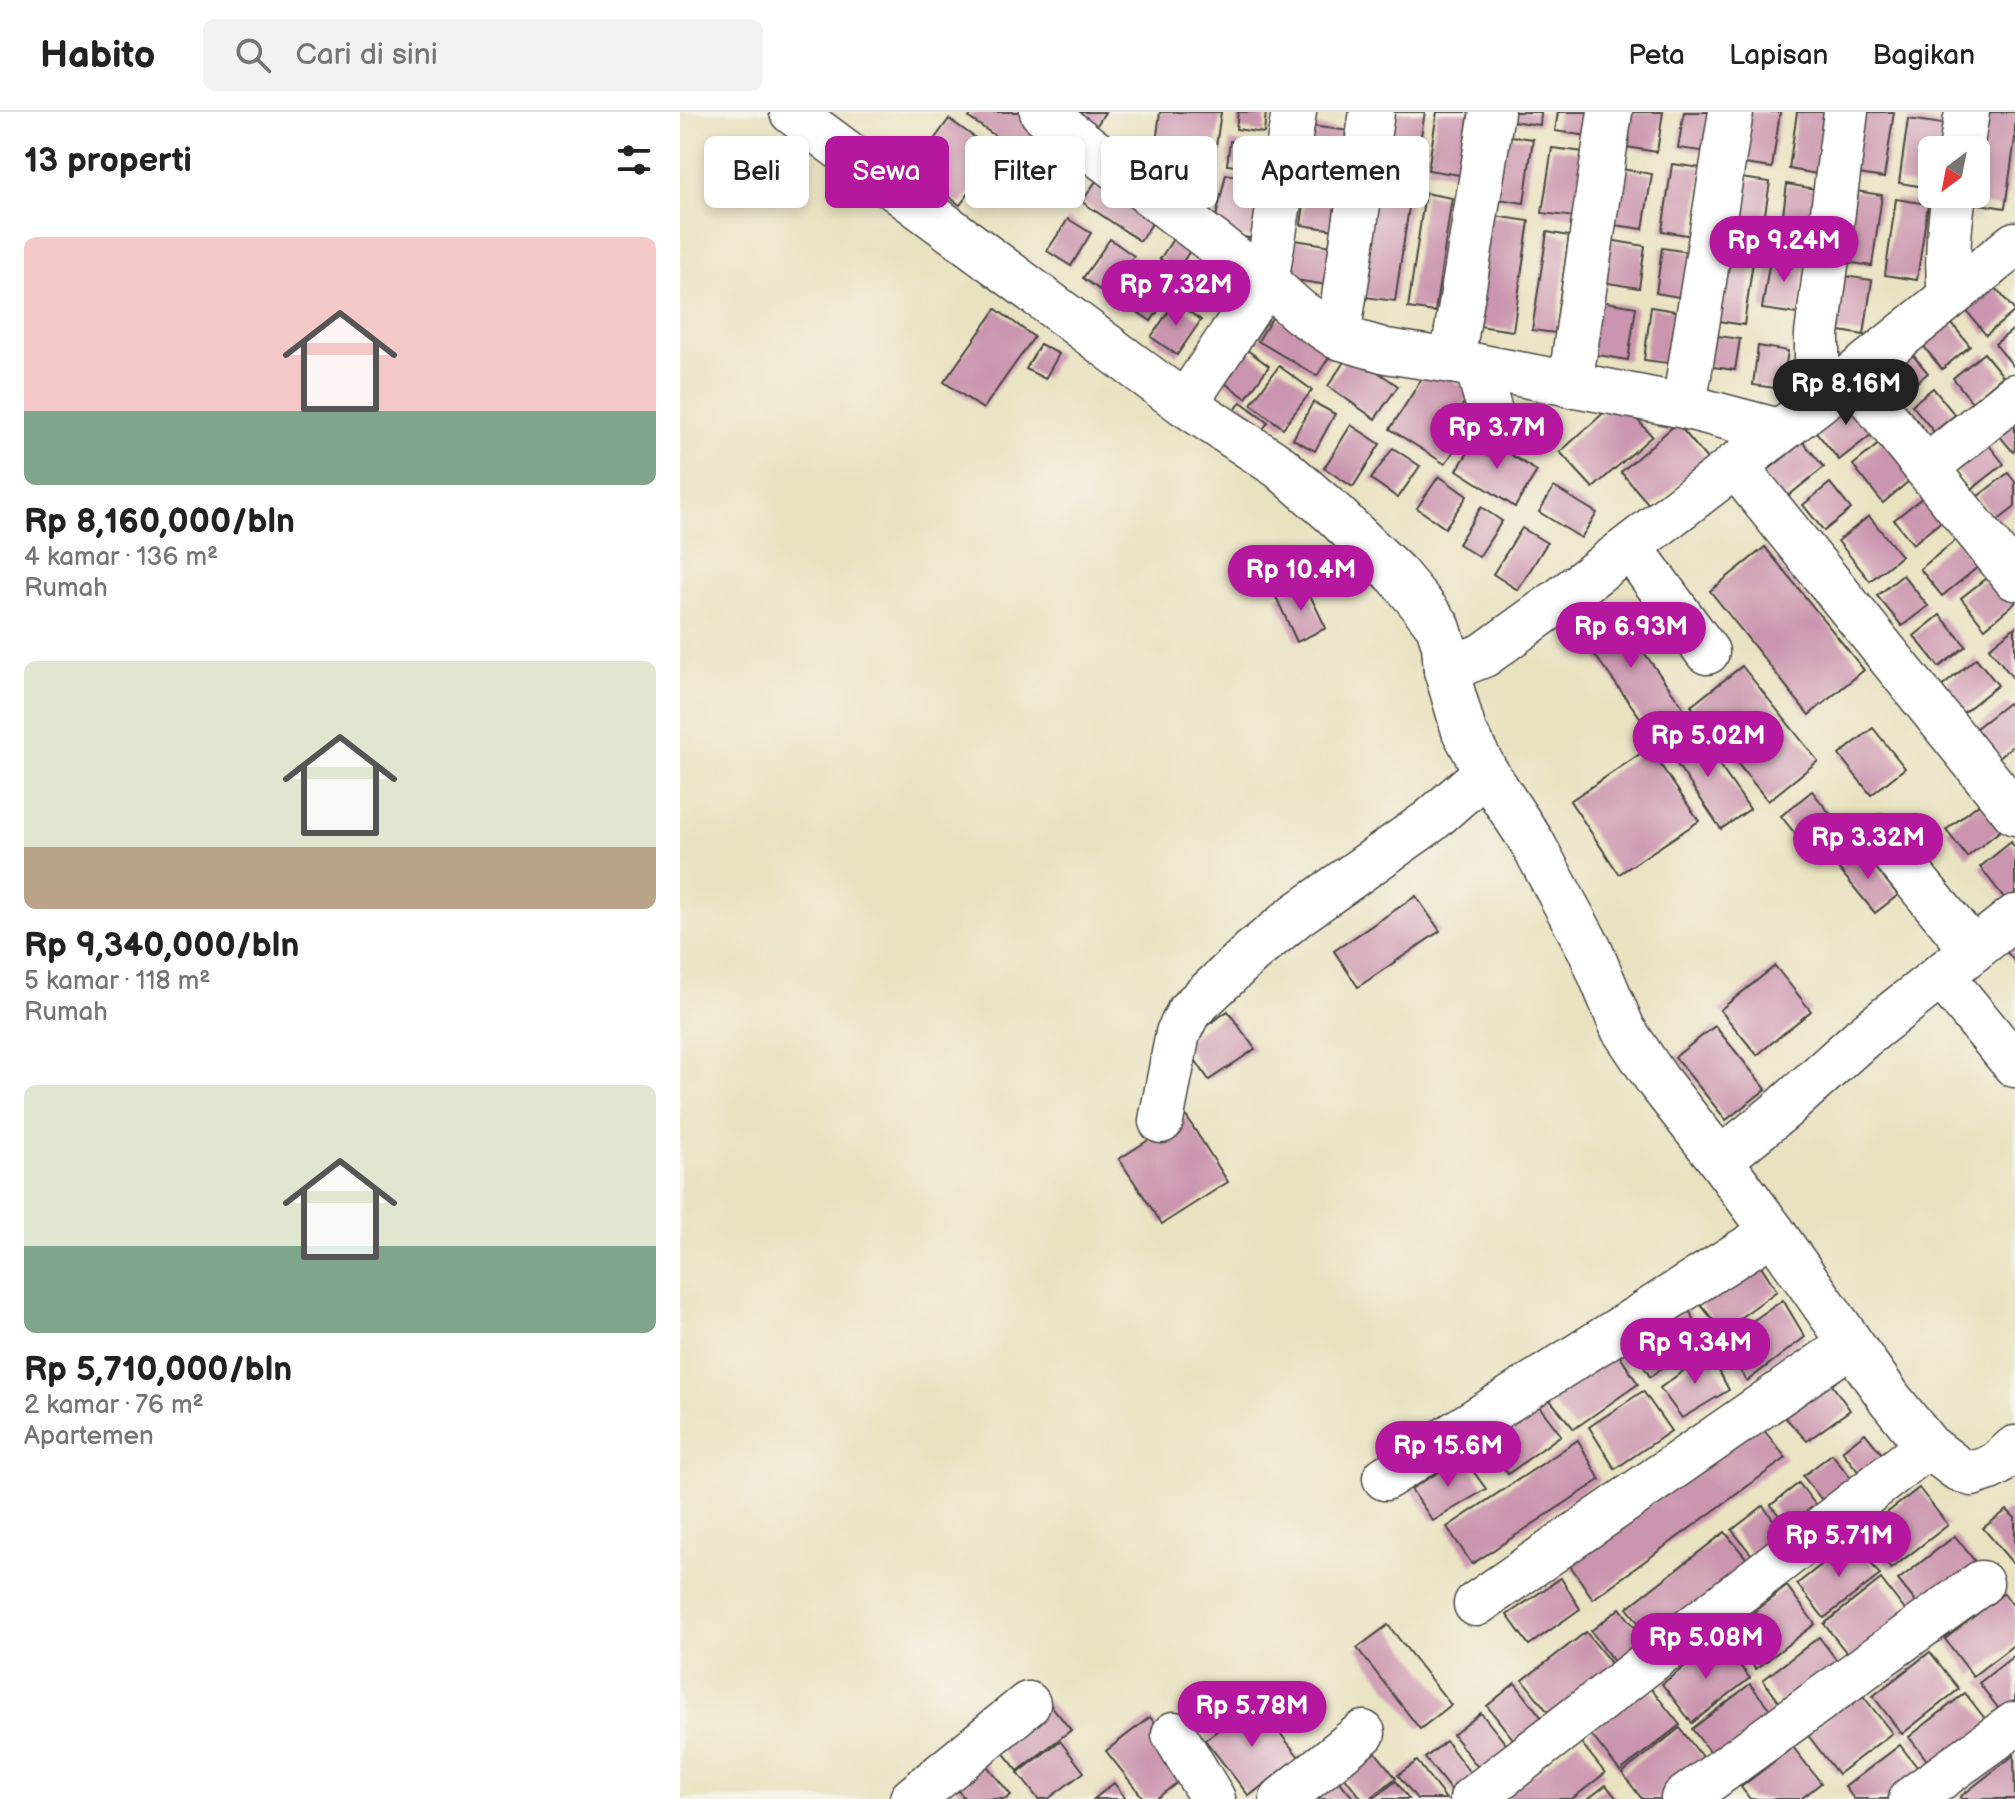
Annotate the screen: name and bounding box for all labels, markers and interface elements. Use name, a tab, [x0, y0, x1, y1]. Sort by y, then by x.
search box	[203, 19, 763, 91]
text: Habito	[40, 33, 155, 78]
icon: search	[231, 33, 275, 77]
text: Cari di sini	[295, 37, 438, 73]
text: Peta	[1628, 39, 1685, 72]
text: Lapisan	[1729, 39, 1828, 72]
text: Bagikan	[1872, 39, 1975, 72]
chip: Beli	[704, 136, 809, 208]
chip: Sewa	[825, 136, 949, 208]
chip: Filter	[965, 136, 1085, 208]
chip: Baru	[1101, 136, 1217, 208]
chip: Apartemen	[1233, 136, 1429, 208]
north arrow	[1918, 136, 1990, 208]
map controls	[1918, 136, 1990, 208]
icon: filters	[612, 138, 656, 182]
text: 13 properti	[24, 140, 192, 181]
pin: Rp 9.24M	[1701, 216, 1867, 284]
text: Rp 9.24M	[1728, 226, 1841, 257]
pin: Rp 7.32M	[1093, 260, 1259, 328]
text: Rp 7.32M	[1120, 270, 1233, 301]
icon: home	[268, 289, 412, 433]
pin: Rp 8.16M	[1763, 359, 1929, 427]
text: Rp 8.16M	[1791, 369, 1901, 400]
pin: Rp 3.7M	[1423, 403, 1571, 471]
text: Rp 3.7M	[1448, 413, 1546, 444]
text: Rp 8,160,000/bln	[24, 501, 295, 542]
text: 4 kamar · 136 m²	[24, 542, 218, 573]
pin: Rp 10.4M	[1218, 545, 1384, 613]
text: Rp 10.4M	[1246, 555, 1356, 586]
text: Rumah	[24, 573, 108, 604]
pin: Rp 6.93M	[1548, 602, 1714, 670]
text: Rp 6.93M	[1574, 612, 1688, 643]
pin: Rp 5.02M	[1625, 711, 1791, 779]
icon: home	[268, 713, 412, 857]
text: Rp 5.02M	[1651, 721, 1765, 752]
pin: Rp 3.32M	[1785, 813, 1951, 881]
text: Rp 3.32M	[1811, 823, 1925, 854]
text: Rp 9,340,000/bln	[24, 925, 299, 966]
text: 5 kamar · 118 m²	[24, 966, 211, 997]
text: Rumah	[24, 997, 108, 1028]
icon: home	[268, 1137, 412, 1281]
pin: Rp 9.34M	[1612, 1318, 1778, 1386]
text: Rp 9.34M	[1638, 1328, 1752, 1359]
text: Rp 5,710,000/bln	[24, 1349, 292, 1390]
text: 2 kamar · 76 m²	[24, 1390, 204, 1421]
text: Apartemen	[24, 1421, 154, 1452]
pin: Rp 15.6M	[1365, 1421, 1531, 1489]
text: Rp 15.6M	[1393, 1431, 1503, 1462]
pin: Rp 5.71M	[1756, 1511, 1922, 1579]
text: Rp 5.71M	[1785, 1521, 1893, 1552]
pin: Rp 5.08M	[1623, 1613, 1789, 1681]
text: Rp 5.08M	[1649, 1623, 1763, 1654]
pin: Rp 5.78M	[1169, 1681, 1335, 1749]
text: Rp 5.78M	[1196, 1691, 1308, 1722]

